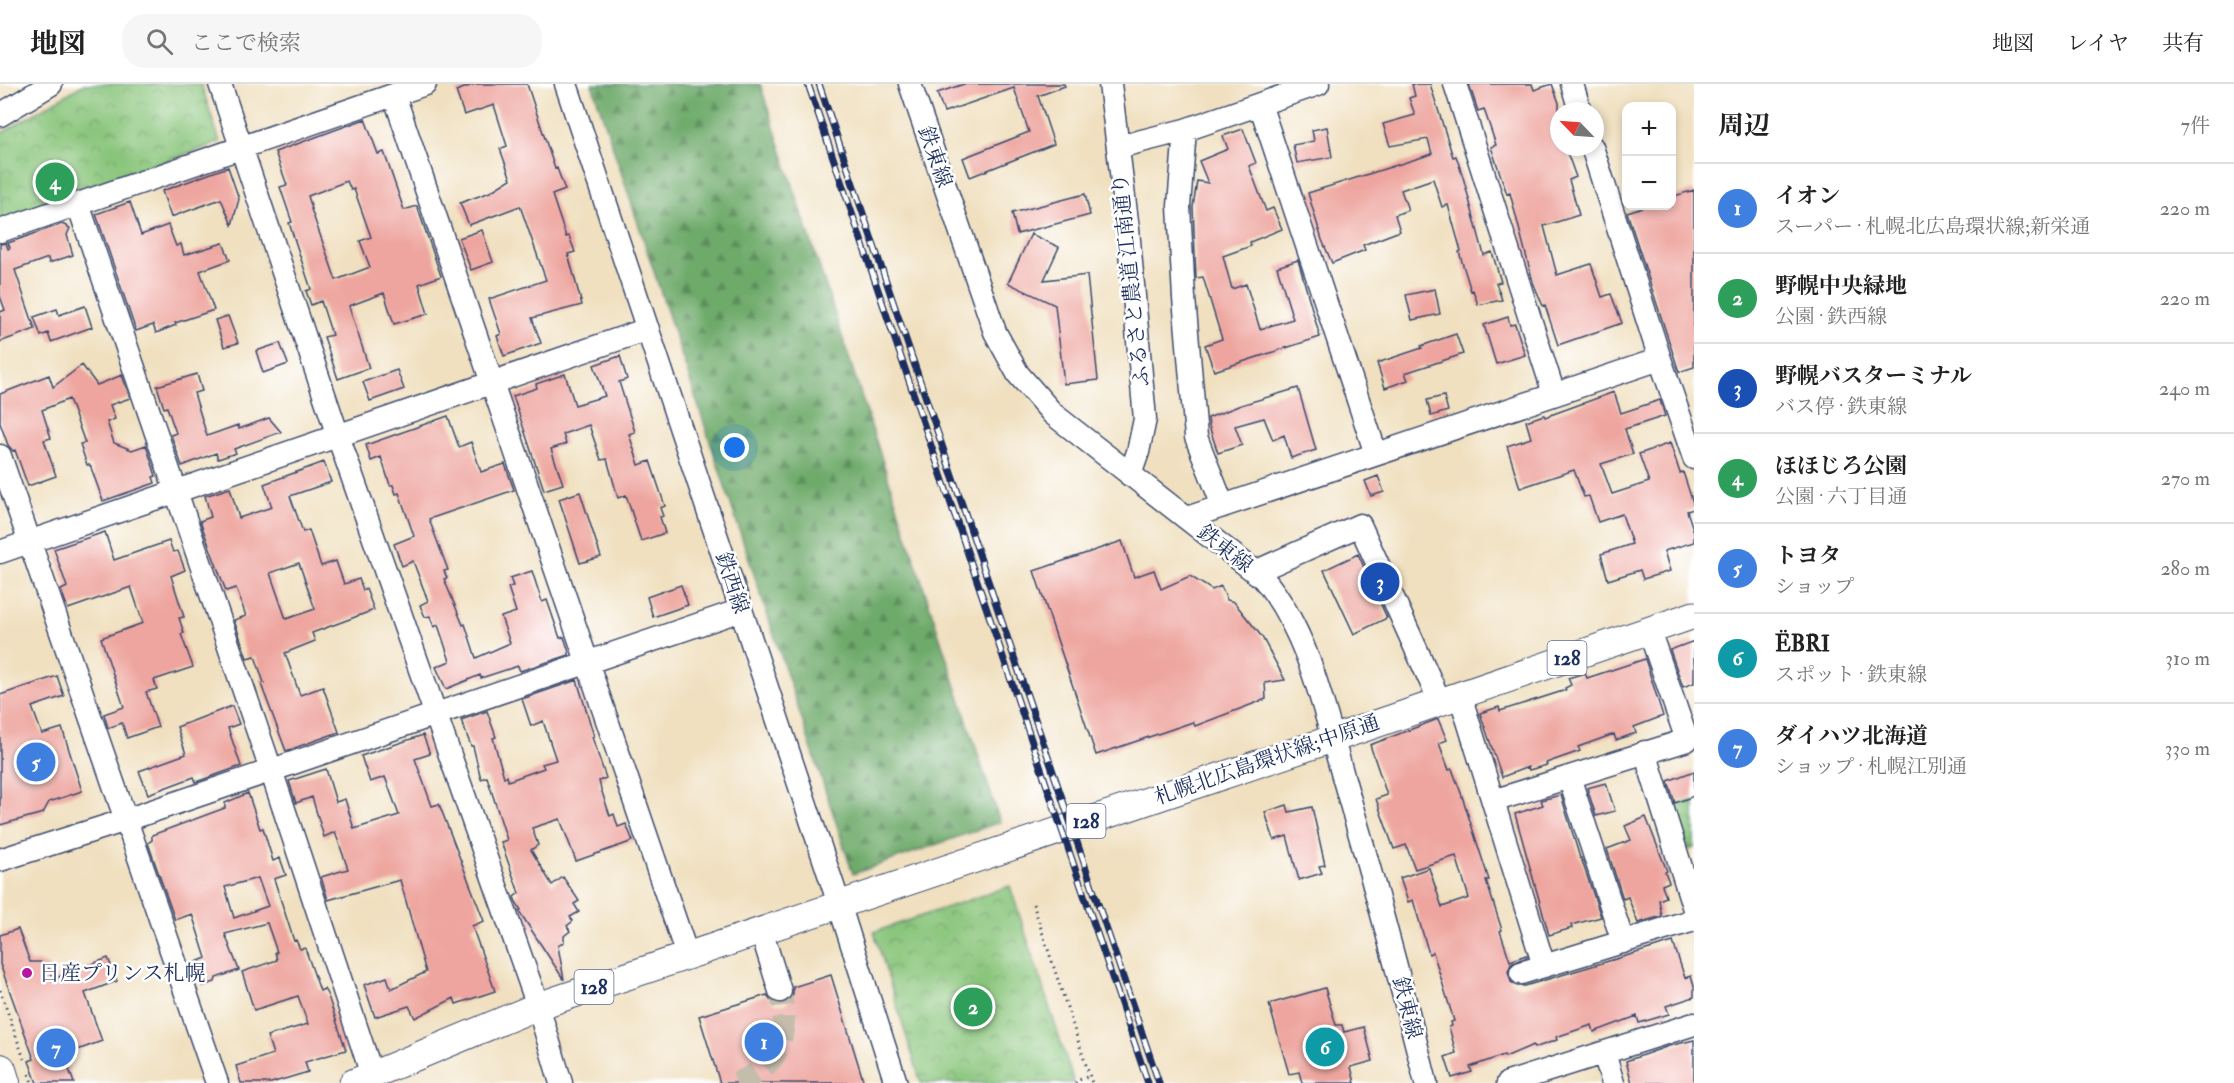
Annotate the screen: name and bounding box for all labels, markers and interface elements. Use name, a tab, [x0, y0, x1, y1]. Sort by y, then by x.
search box	[122, 14, 542, 68]
icon: search	[143, 25, 176, 58]
text: 地図	[30, 27, 86, 62]
text: ここで検索	[191, 29, 301, 57]
text: 地図	[1992, 30, 2034, 57]
text: レイヤ	[2067, 30, 2129, 57]
text: 共有	[2162, 30, 2204, 57]
north arrow	[1550, 102, 1604, 156]
map controls	[1622, 102, 1676, 210]
button: +	[1622, 102, 1676, 156]
text: 周辺	[1718, 110, 1770, 142]
text: 7件	[2181, 113, 2210, 138]
street label: 鉄東線	[912, 123, 958, 191]
button: −	[1622, 156, 1676, 210]
pin: 4	[36, 160, 74, 204]
street label: ふるさと農道 江南通り	[1106, 172, 1156, 388]
text: イオン	[1775, 182, 1840, 210]
text: 1	[1734, 196, 1741, 221]
text: 220 m	[2160, 196, 2210, 221]
text: スーパー · 札幌北広島環状線;新栄通	[1775, 214, 2090, 239]
text: 野幌中央緑地	[1775, 272, 1907, 300]
text: 2	[1732, 286, 1743, 311]
text: 220 m	[2160, 286, 2210, 311]
text: 公園 · 鉄西線	[1775, 304, 1887, 329]
text: 野幌バスターミナル	[1775, 362, 1972, 390]
text: 3	[1734, 376, 1741, 401]
text: 240 m	[2159, 376, 2210, 401]
text: バス停 · 鉄東線	[1775, 394, 1907, 419]
your location	[720, 433, 749, 462]
text: ほほじろ公園	[1775, 452, 1907, 480]
text: 4	[1732, 466, 1743, 491]
text: 270 m	[2161, 466, 2210, 491]
text: 公園 · 六丁目通	[1775, 484, 1907, 509]
street label: 鉄東線	[1192, 519, 1258, 579]
text: トヨタ	[1775, 542, 1841, 570]
street label: 鉄西線	[709, 549, 755, 617]
text: 5	[1733, 556, 1742, 581]
text: 280 m	[2160, 556, 2210, 581]
pin: 3	[1360, 560, 1400, 604]
text: ショップ	[1775, 574, 1855, 599]
text: ËBRI	[1775, 630, 1830, 658]
road number: 128	[1548, 641, 1586, 675]
text: 6	[1732, 646, 1743, 671]
text: 310 m	[2165, 646, 2210, 671]
text: スポット · 鉄東線	[1775, 662, 1927, 687]
street label: 札幌北広島環状線;中原通	[1151, 709, 1383, 811]
text: ダイハツ北海道	[1775, 722, 1928, 750]
text: 7	[1733, 736, 1742, 761]
text: 330 m	[2165, 736, 2210, 761]
pin: 5	[16, 740, 56, 784]
text: ショップ · 札幌江別通	[1775, 754, 1967, 779]
road number: 128	[1066, 804, 1106, 838]
place label: 日産プリンス札幌	[39, 960, 206, 987]
marker: 日産プリンス札幌	[20, 966, 34, 980]
road number: 128	[574, 970, 614, 1004]
street label: 鉄東線	[1386, 974, 1428, 1042]
pin: 2	[954, 984, 992, 1030]
pin: 1	[744, 1020, 783, 1064]
pin: 6	[1306, 1024, 1344, 1070]
pin: 7	[36, 1026, 76, 1070]

